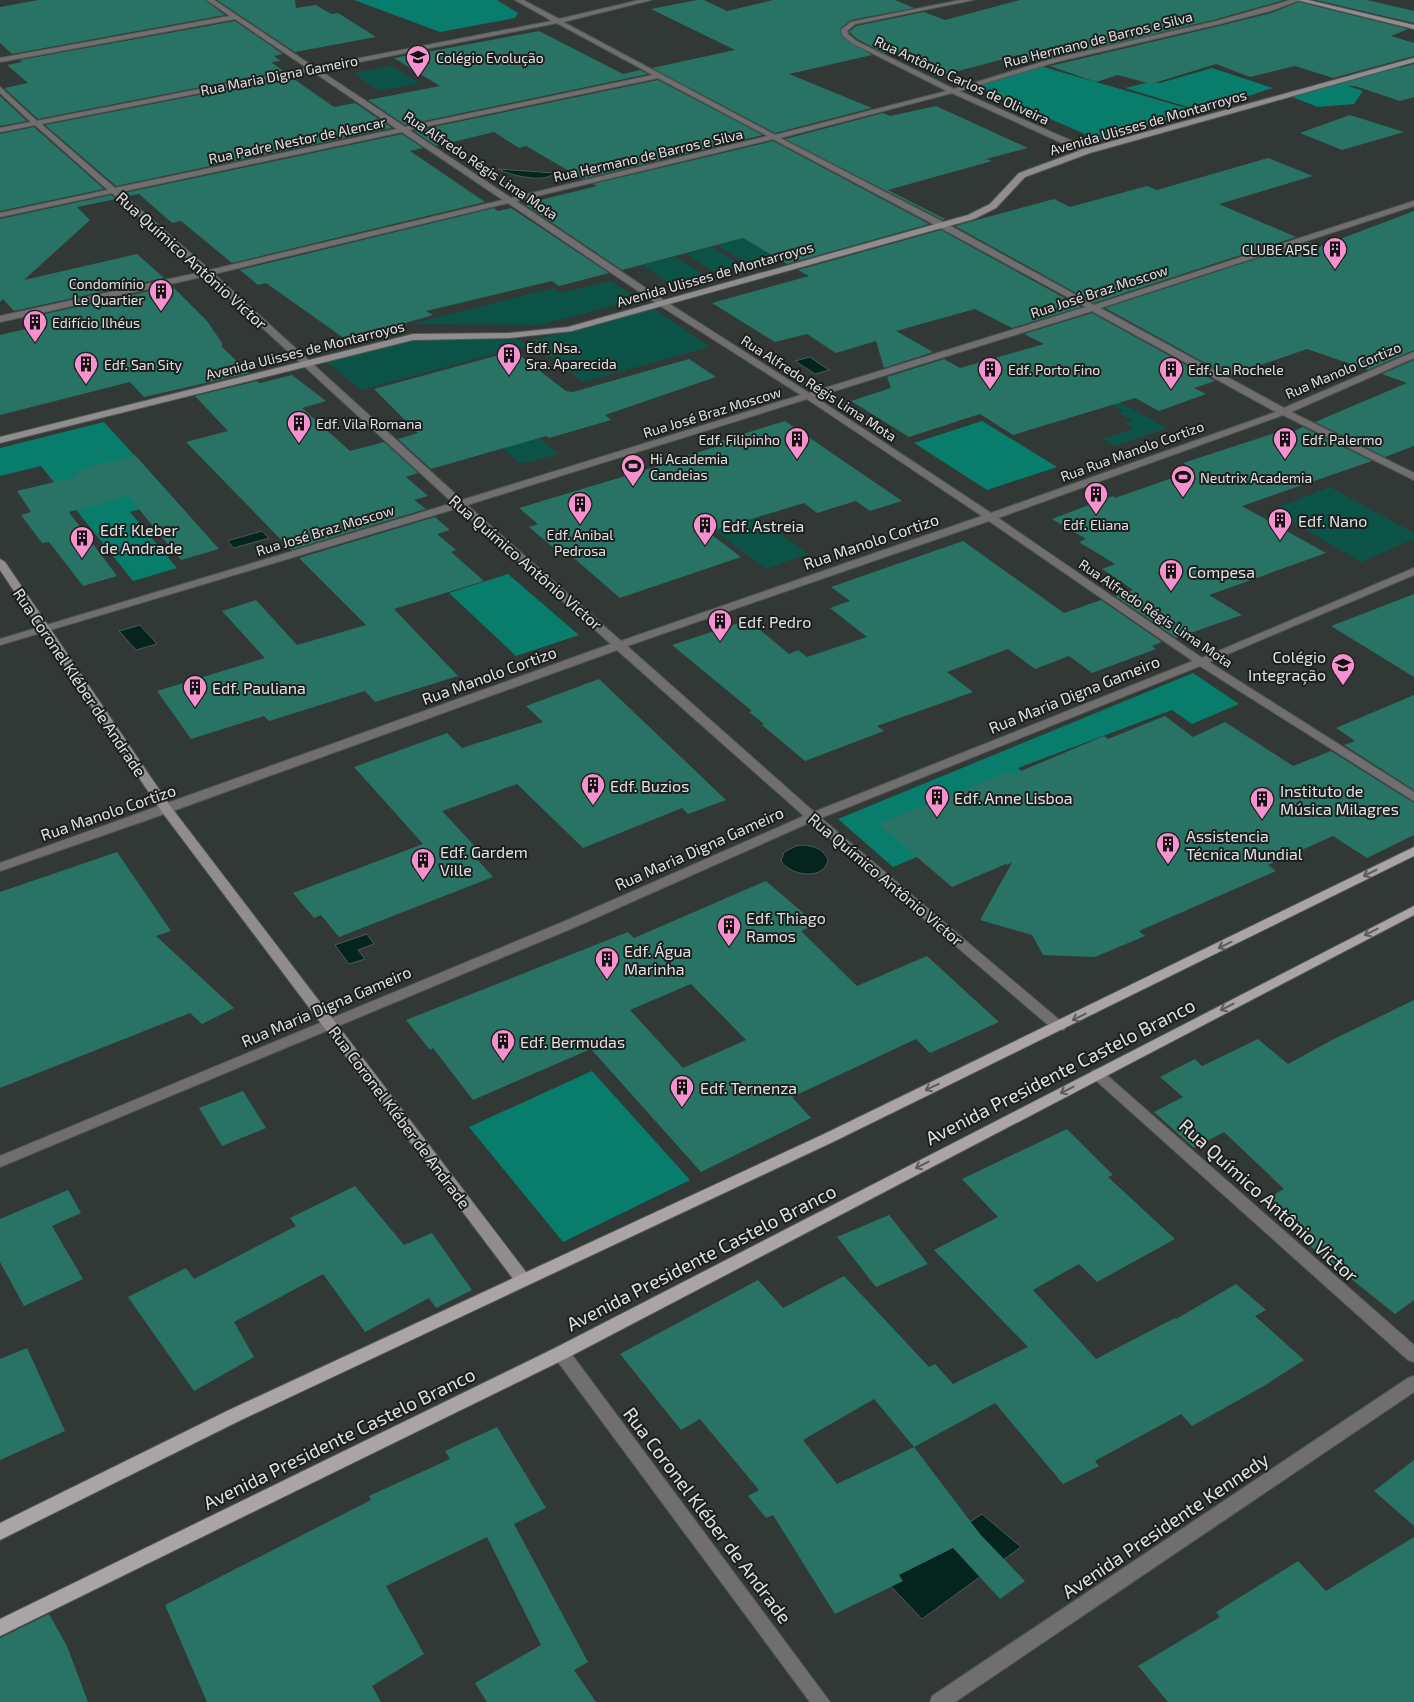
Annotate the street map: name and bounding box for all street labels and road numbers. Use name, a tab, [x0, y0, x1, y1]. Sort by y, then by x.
street label: Rua Hermano de Barros e Silva	[1002, 7, 1194, 71]
street label: Rua Antônio Carlos de Oliveira	[872, 32, 1052, 128]
street label: Rua Maria Digna Gameiro	[199, 51, 359, 99]
street label: Avenida Ulisses de Montarroyos	[1048, 86, 1248, 158]
street label: Rua Alfredo Régis Lima Mota	[401, 107, 561, 223]
street label: Rua Padre Nestor de Alencar	[207, 113, 387, 167]
street label: Rua Hermano de Barros e Silva	[551, 125, 745, 185]
street label: Rua Químico Antônio Victor	[112, 187, 272, 334]
street label: Avenida Ulisses de Montarroyos	[615, 238, 815, 310]
street label: Rua José Braz Moscow	[1028, 261, 1170, 321]
street label: Avenida Ulisses de Montarroyos	[204, 317, 406, 383]
street label: Rua Alfredo Régis Lima Mota	[738, 331, 900, 445]
street label: Rua Manolo Cortizo	[1283, 338, 1404, 402]
street label: Rua José Braz Moscow	[641, 383, 783, 441]
street label: Rua Rua Manolo Cortizo	[1058, 417, 1206, 485]
street label: Rua Químico Antônio Victor	[445, 490, 607, 635]
street label: Rua José Braz Moscow	[254, 501, 396, 559]
street label: Rua Manolo Cortizo	[801, 509, 941, 573]
street label: Rua Alfredo Régis Lima Mota	[1076, 555, 1236, 671]
street label: Rua Coronel Kléber de Andrade	[10, 584, 150, 780]
street label: Rua Manolo Cortizo	[419, 642, 559, 708]
street label: Rua Maria Digna Gameiro	[986, 651, 1162, 737]
street label: Rua Manolo Cortizo	[38, 780, 178, 844]
street label: Rua Maria Digna Gameiro	[612, 802, 786, 894]
street label: Rua Químico Antônio Victor	[804, 809, 968, 950]
street label: Rua Maria Digna Gameiro	[238, 962, 414, 1050]
street label: Avenida Presidente Castelo Branco	[921, 993, 1199, 1149]
street label: Rua Coronel Kléber de Andrade	[325, 1022, 475, 1212]
street label: Rua Químico Antônio Victor	[1175, 1113, 1364, 1287]
street label: Avenida Presidente Castelo Branco	[562, 1179, 840, 1335]
street label: Avenida Presidente Castelo Branco	[199, 1362, 479, 1514]
street label: Rua Coronel Kléber de Andrade	[619, 1402, 797, 1628]
street label: Avenida Presidente Kennedy	[1057, 1447, 1273, 1603]

